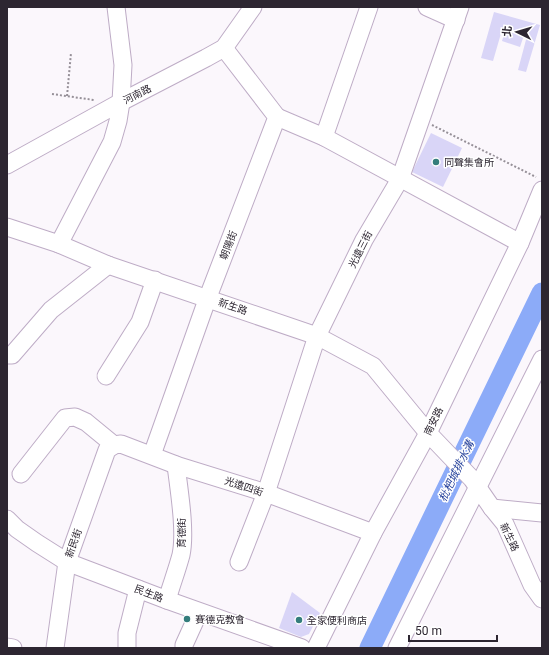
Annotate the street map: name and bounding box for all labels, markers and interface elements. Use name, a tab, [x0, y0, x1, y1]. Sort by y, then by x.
north arrow	[497, 12, 537, 52]
text: 北	[501, 25, 514, 37]
street label: 河南路	[121, 83, 153, 106]
marker: 同聲集會所	[431, 157, 441, 167]
place label: 同聲集會所	[444, 157, 494, 168]
street label: 朝陽街	[218, 229, 239, 261]
street label: 光遠三街	[346, 229, 374, 270]
street label: 新生路	[217, 296, 249, 317]
street label: 南安路	[422, 405, 445, 437]
water label: 枇杷城排水溝	[436, 437, 478, 504]
street label: 光遠四街	[223, 475, 265, 498]
street label: 育德街	[176, 518, 187, 548]
street label: 新生路	[498, 521, 521, 553]
street label: 新民街	[63, 527, 84, 559]
street label: 民生路	[133, 583, 165, 604]
marker: 賽德克教會	[182, 614, 192, 624]
place label: 賽德克教會	[195, 614, 245, 625]
marker: 全家便利商店	[294, 615, 304, 625]
place label: 全家便利商店	[307, 615, 367, 626]
scale bar	[409, 617, 497, 643]
text: 50 m	[415, 624, 442, 638]

